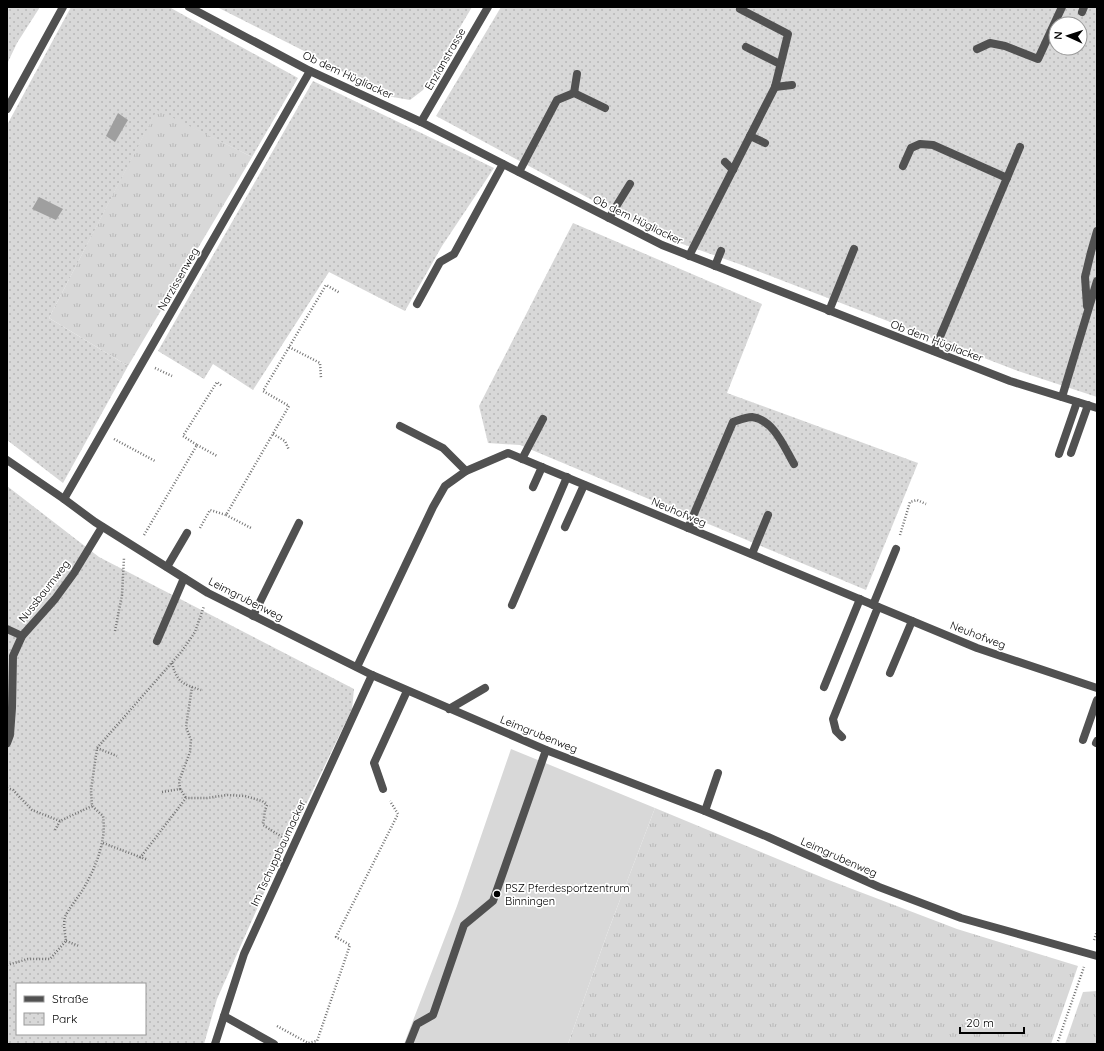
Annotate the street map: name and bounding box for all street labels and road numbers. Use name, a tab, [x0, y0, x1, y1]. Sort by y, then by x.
street label: Enzianstrasse	[422, 25, 468, 93]
street label: Ob dem Hügliacker	[300, 48, 396, 102]
street label: Ob dem Hügliacker	[591, 192, 686, 248]
street label: Narzissenweg	[154, 245, 202, 313]
street label: Ob dem Hügliacker	[889, 317, 986, 365]
street label: Neuhofweg	[649, 494, 709, 530]
street label: Nussbaumweg	[15, 557, 73, 625]
street label: Leimgrubenweg	[206, 574, 286, 624]
street label: Neuhofweg	[948, 618, 1008, 652]
street label: Leimgrubenweg	[498, 712, 580, 756]
street label: Im Tschuppbaumacker	[247, 797, 309, 908]
street label: Leimgrubenweg	[799, 834, 879, 880]

